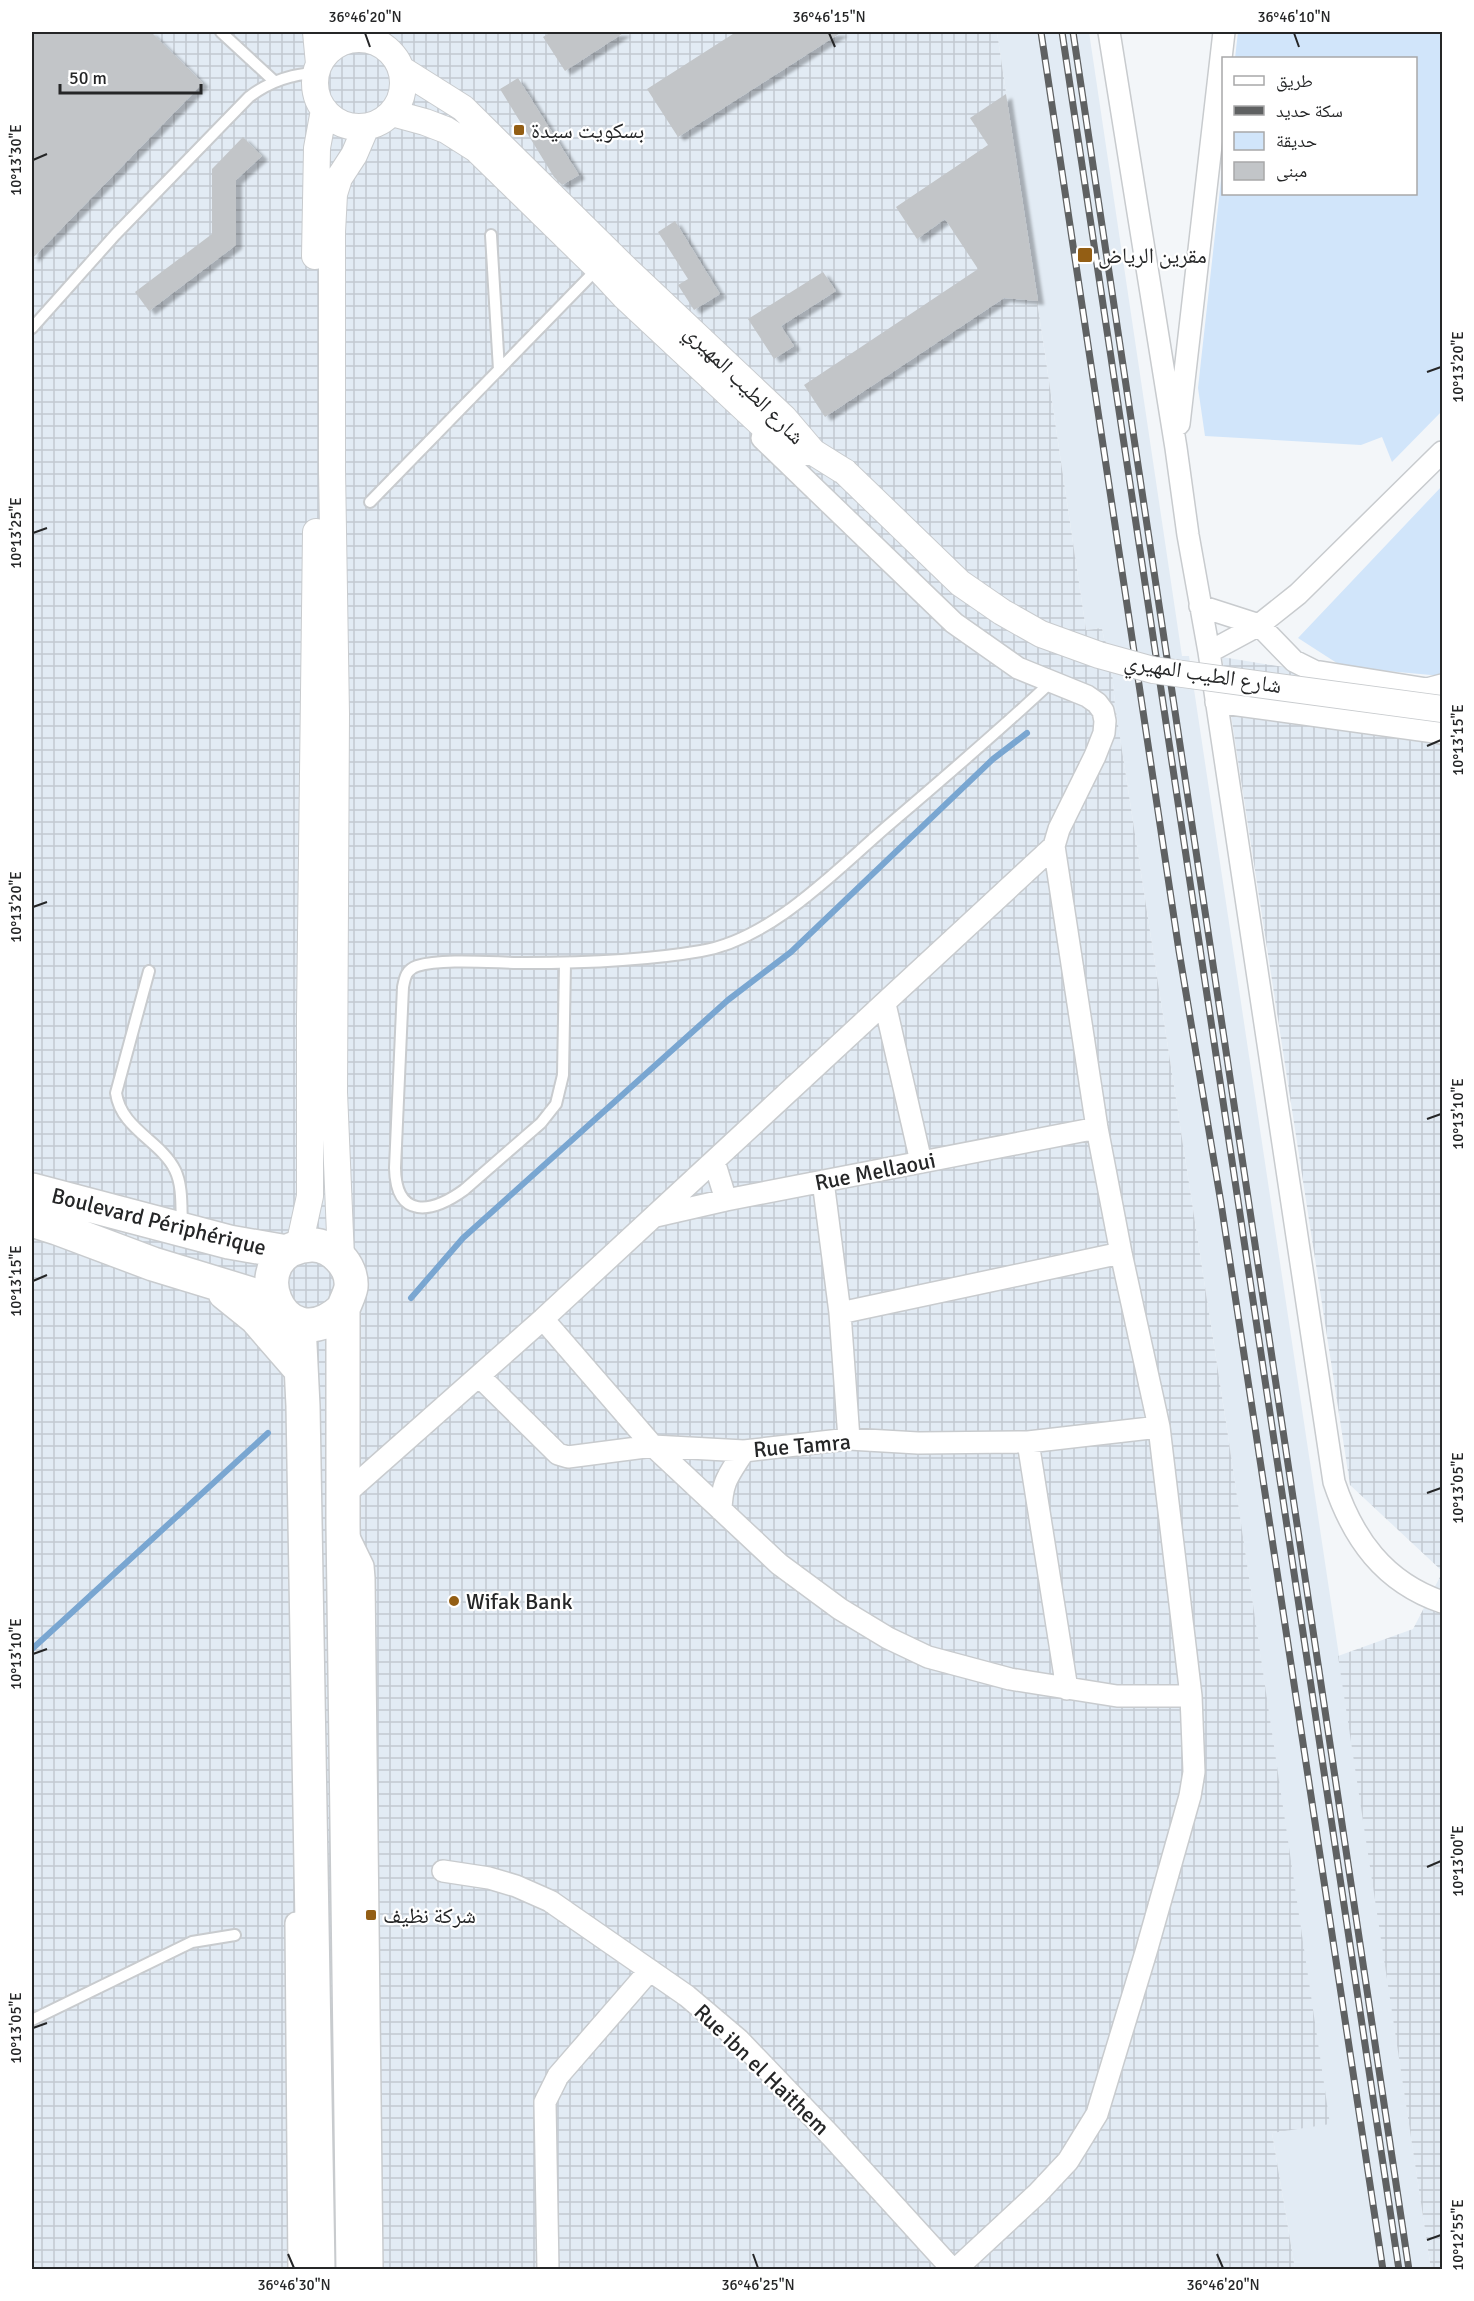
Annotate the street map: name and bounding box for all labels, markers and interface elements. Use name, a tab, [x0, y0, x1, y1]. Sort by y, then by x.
text: 36°46'20"N	[328, 8, 402, 26]
text: 36°46'15"N	[792, 8, 866, 26]
text: 36°46'10"N	[1257, 8, 1331, 26]
scale bar	[60, 57, 201, 95]
legend	[1222, 57, 1417, 195]
text: 50 m	[69, 67, 107, 89]
text: طريق	[1276, 70, 1313, 92]
text: سكة حديد	[1276, 100, 1343, 122]
place label: بسكويت سيدة	[531, 117, 644, 144]
marker: بسكويت سيدة	[512, 123, 526, 137]
text: 10°13'30"E	[7, 124, 25, 196]
text: حديقة	[1276, 130, 1317, 152]
text: مبنى	[1276, 160, 1307, 182]
place label: مقرين الرياض	[1098, 242, 1207, 269]
marker: مقرين الرياض	[1076, 246, 1094, 264]
street label: شارع الطيب المهيري	[676, 319, 810, 453]
text: 10°13'20"E	[1449, 331, 1467, 403]
text: 10°13'25"E	[7, 497, 25, 569]
street label: شارع الطيب المهيري	[1122, 648, 1284, 703]
text: 10°13'15"E	[1449, 704, 1467, 776]
text: 10°13'20"E	[7, 871, 25, 943]
text: 10°13'10"E	[1449, 1078, 1467, 1150]
street label: Rue Mellaoui	[812, 1147, 938, 1196]
street label: Boulevard Périphérique	[49, 1182, 269, 1261]
text: 10°13'15"E	[7, 1245, 25, 1317]
street label: Rue Tamra	[752, 1428, 852, 1463]
text: 10°13'05"E	[1449, 1452, 1467, 1524]
place label: Wifak Bank	[466, 1588, 572, 1615]
marker: Wifak Bank	[447, 1594, 461, 1608]
text: 10°13'10"E	[7, 1618, 25, 1690]
text: 10°13'00"E	[1449, 1825, 1467, 1897]
place label: شركة نظيف	[383, 1902, 476, 1929]
marker: شركة نظيف	[364, 1908, 378, 1922]
text: 10°13'05"E	[7, 1992, 25, 2064]
street label: Rue ibn el Haithem	[688, 1998, 835, 2141]
text: 10°12'55"E	[1449, 2199, 1467, 2271]
text: 36°46'30"N	[257, 2276, 331, 2294]
text: 36°46'25"N	[721, 2276, 795, 2294]
text: 36°46'20"N	[1186, 2276, 1260, 2294]

